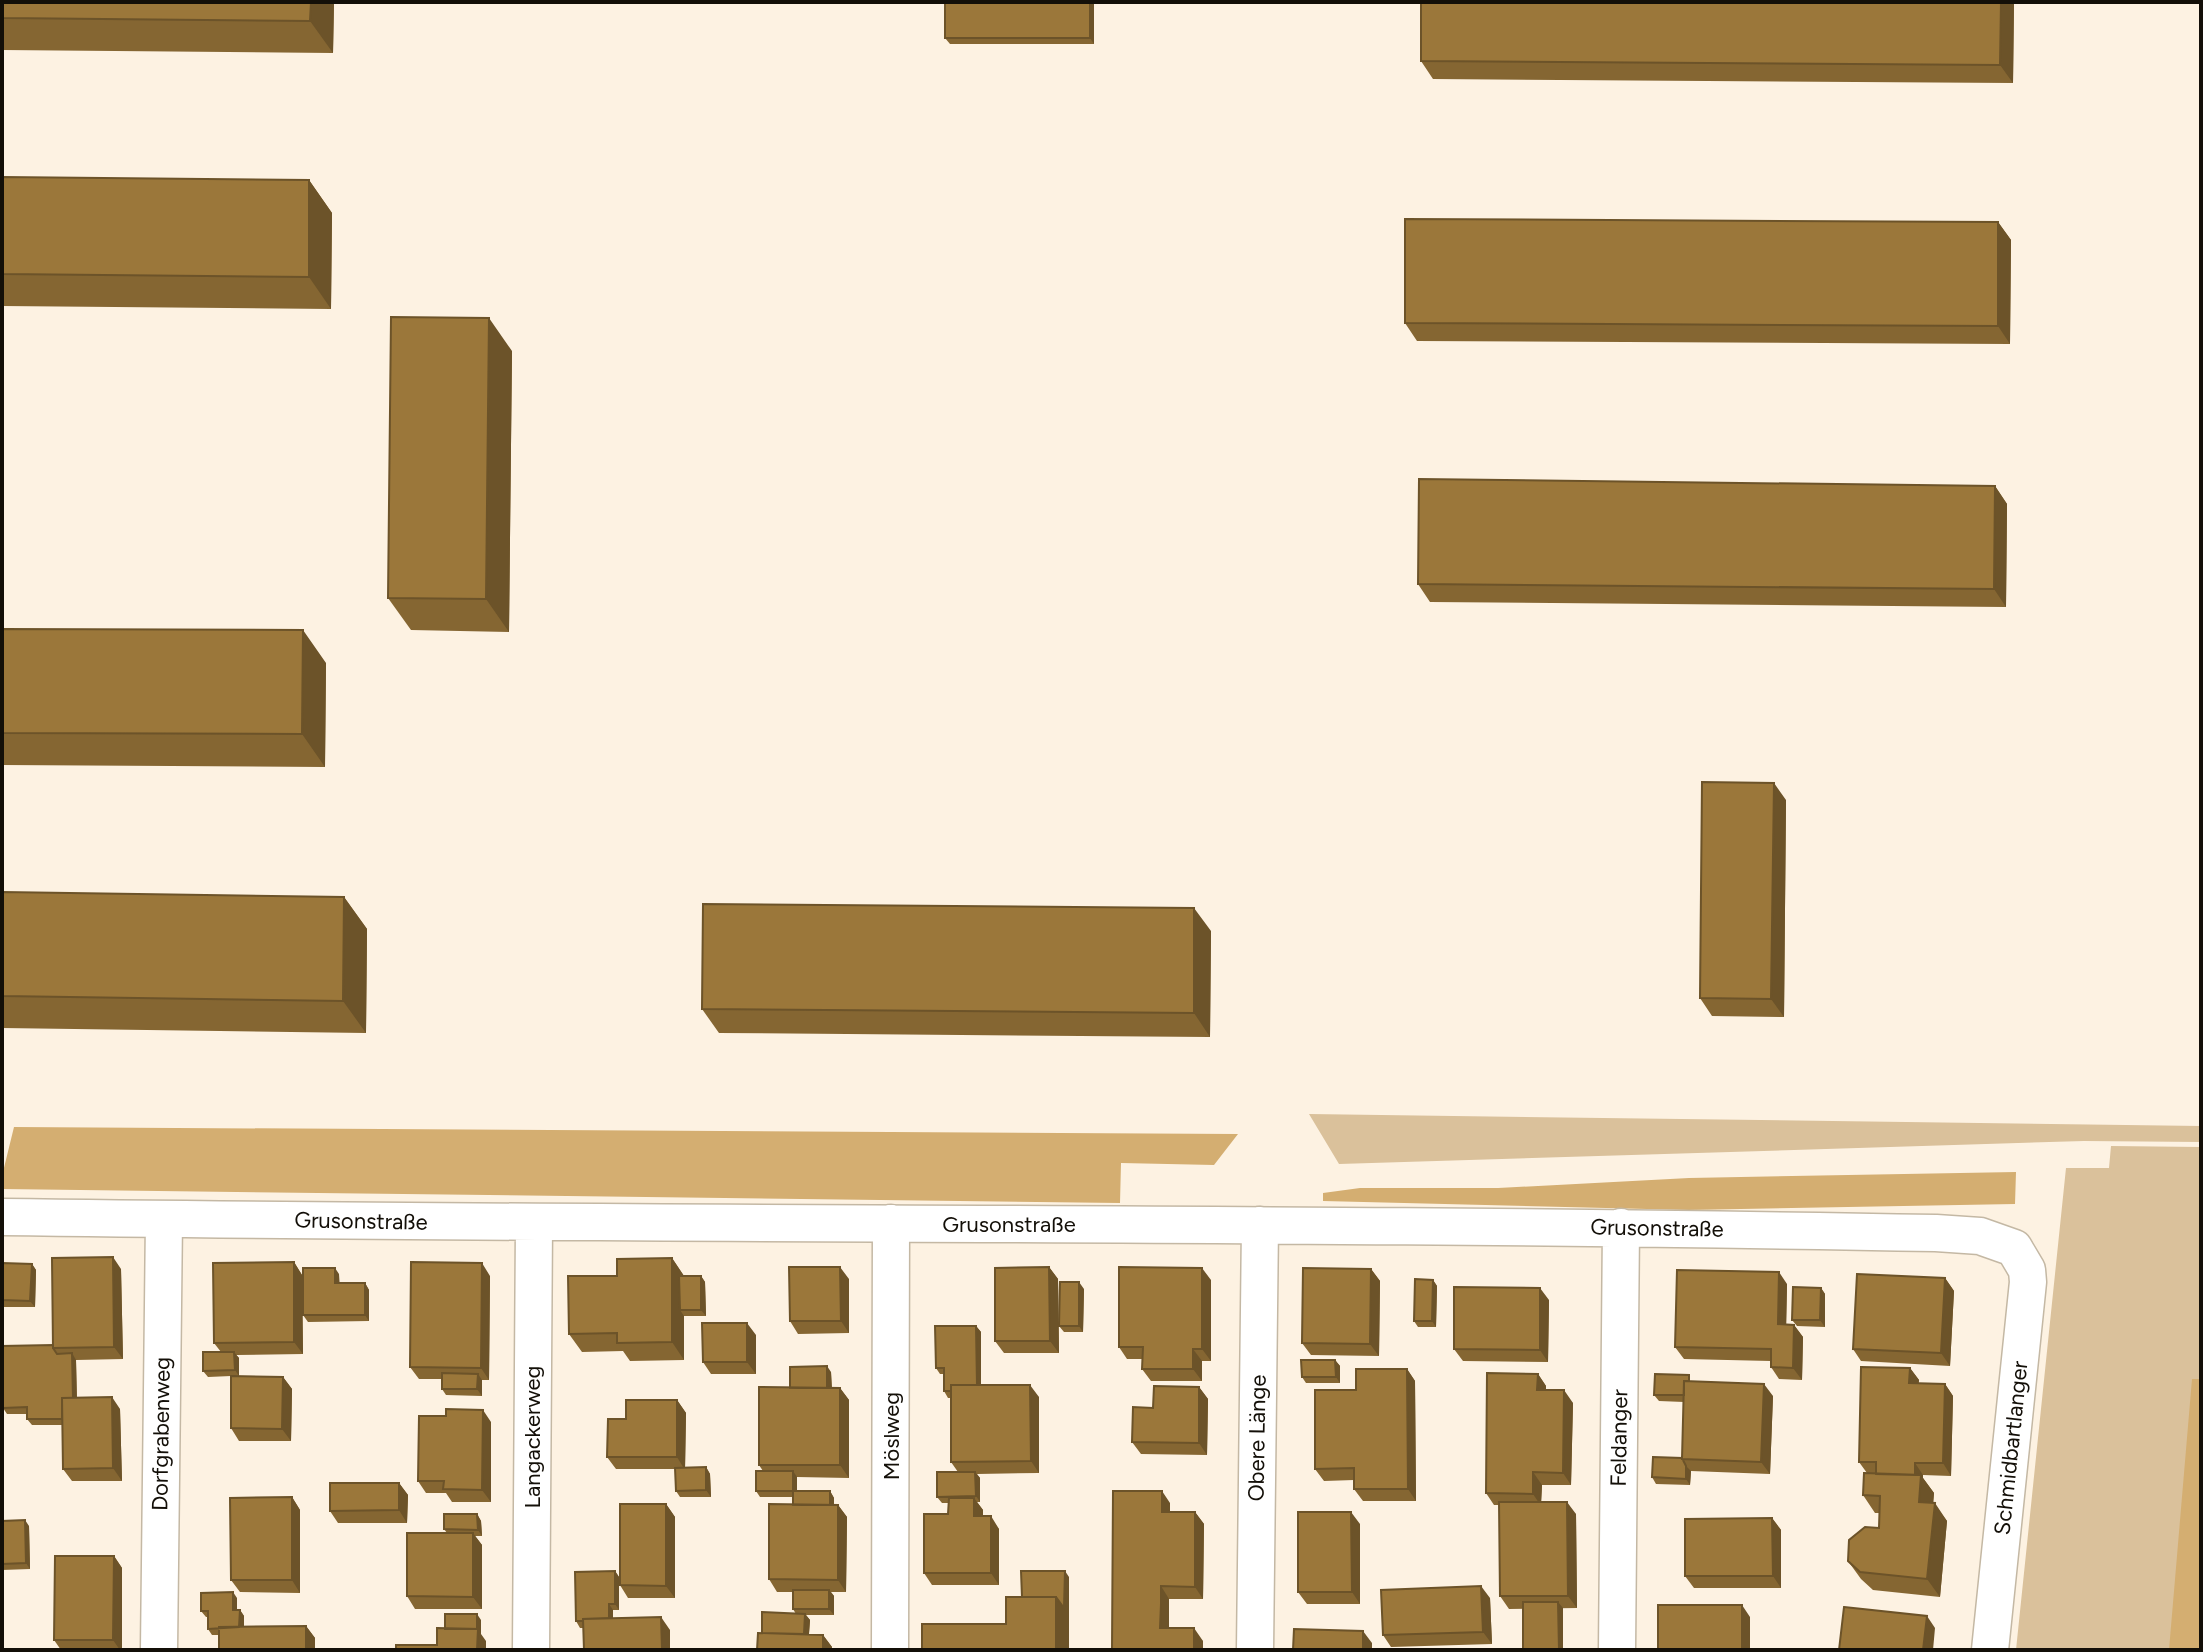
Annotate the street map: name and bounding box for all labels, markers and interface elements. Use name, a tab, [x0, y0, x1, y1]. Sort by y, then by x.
street label: Grusonstraße	[294, 1206, 428, 1236]
street label: Grusonstraße	[942, 1211, 1076, 1238]
street label: Grusonstraße	[1590, 1213, 1724, 1243]
street label: Dorfgrabenweg	[146, 1357, 176, 1511]
street label: Schmidbartlanger	[1988, 1359, 2034, 1536]
street label: Langackerweg	[519, 1366, 546, 1508]
street label: Obere Länge	[1242, 1374, 1272, 1502]
street label: Feldanger	[1605, 1388, 1633, 1487]
street label: Möslweg	[878, 1392, 905, 1480]

